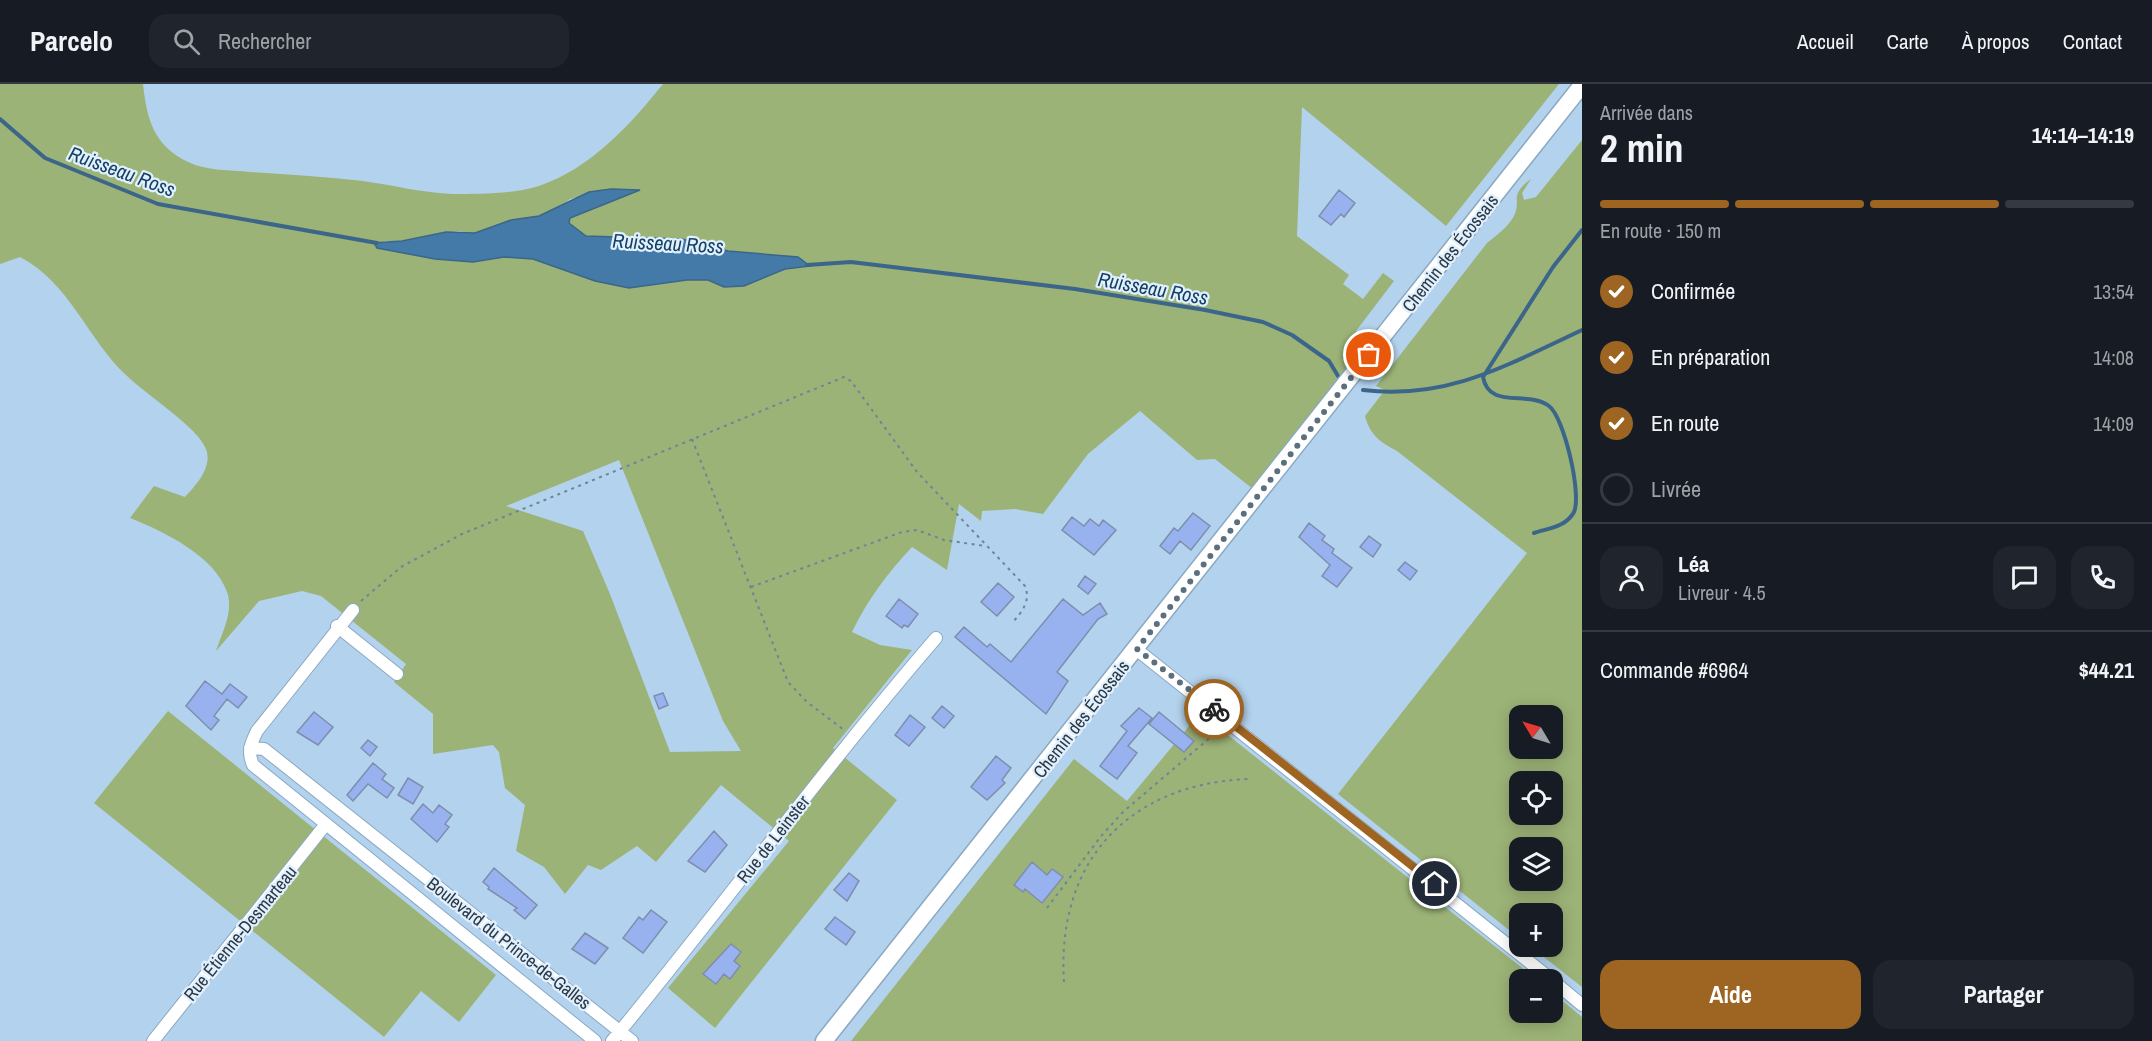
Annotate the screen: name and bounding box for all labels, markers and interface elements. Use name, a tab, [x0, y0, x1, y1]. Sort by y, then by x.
search box	[149, 14, 569, 68]
text: Parcelo	[30, 22, 113, 60]
icon: search	[170, 25, 203, 58]
text: Rechercher	[218, 26, 311, 56]
text: Accueil	[1797, 27, 1854, 56]
text: Carte	[1887, 27, 1929, 56]
text: À propos	[1962, 27, 2030, 56]
text: Contact	[2063, 27, 2122, 56]
text: Arrivée dans	[1600, 99, 1693, 126]
text: 14:14–14:19	[2032, 120, 2134, 150]
text: 2 min	[1600, 122, 1684, 174]
water label: Ruisseau Ross	[65, 139, 179, 203]
street label: Chemin des Écossais	[1396, 189, 1504, 317]
text: En route · 150 m	[1600, 217, 1721, 244]
water label: Ruisseau Ross	[612, 227, 724, 259]
water label: Ruisseau Ross	[1096, 265, 1210, 311]
icon: check	[1600, 275, 1633, 308]
text: Confirmée	[1651, 276, 1735, 306]
text: 13:54	[2093, 278, 2134, 305]
pin	[1343, 329, 1394, 380]
icon: bag	[1352, 338, 1385, 371]
icon: check	[1600, 341, 1633, 374]
text: En préparation	[1651, 342, 1770, 372]
text: 14:08	[2093, 344, 2134, 371]
icon: check	[1600, 407, 1633, 440]
text: En route	[1651, 408, 1719, 438]
text: 14:09	[2093, 410, 2134, 437]
text: Livrée	[1651, 474, 1701, 504]
button: person	[1600, 546, 1663, 609]
button: chat	[1993, 546, 2056, 609]
button: phone	[2071, 546, 2134, 609]
text: Léa	[1678, 549, 1709, 579]
text: Livreur · 4.5	[1678, 579, 1766, 606]
street label: Chemin des Écossais	[1027, 655, 1135, 783]
text: Commande #6964	[1600, 655, 1748, 685]
text: $44.21	[2079, 655, 2134, 685]
courier	[1184, 679, 1244, 739]
icon: bike	[1198, 693, 1231, 726]
north arrow	[1509, 705, 1563, 759]
map controls	[1509, 705, 1563, 1023]
button: locate	[1509, 771, 1563, 825]
street label: Rue de Leinster	[731, 790, 815, 888]
button: layers	[1509, 837, 1563, 891]
pin	[1409, 858, 1460, 909]
street label: Rue Étienne-Desmarteau	[178, 860, 302, 1006]
icon: home	[1418, 867, 1451, 900]
street label: Boulevard du Prince-de-Galles	[422, 871, 596, 1015]
button: +	[1509, 903, 1563, 957]
button: Aide	[1600, 960, 1861, 1029]
button: Partager	[1873, 960, 2134, 1029]
button: −	[1509, 969, 1563, 1023]

